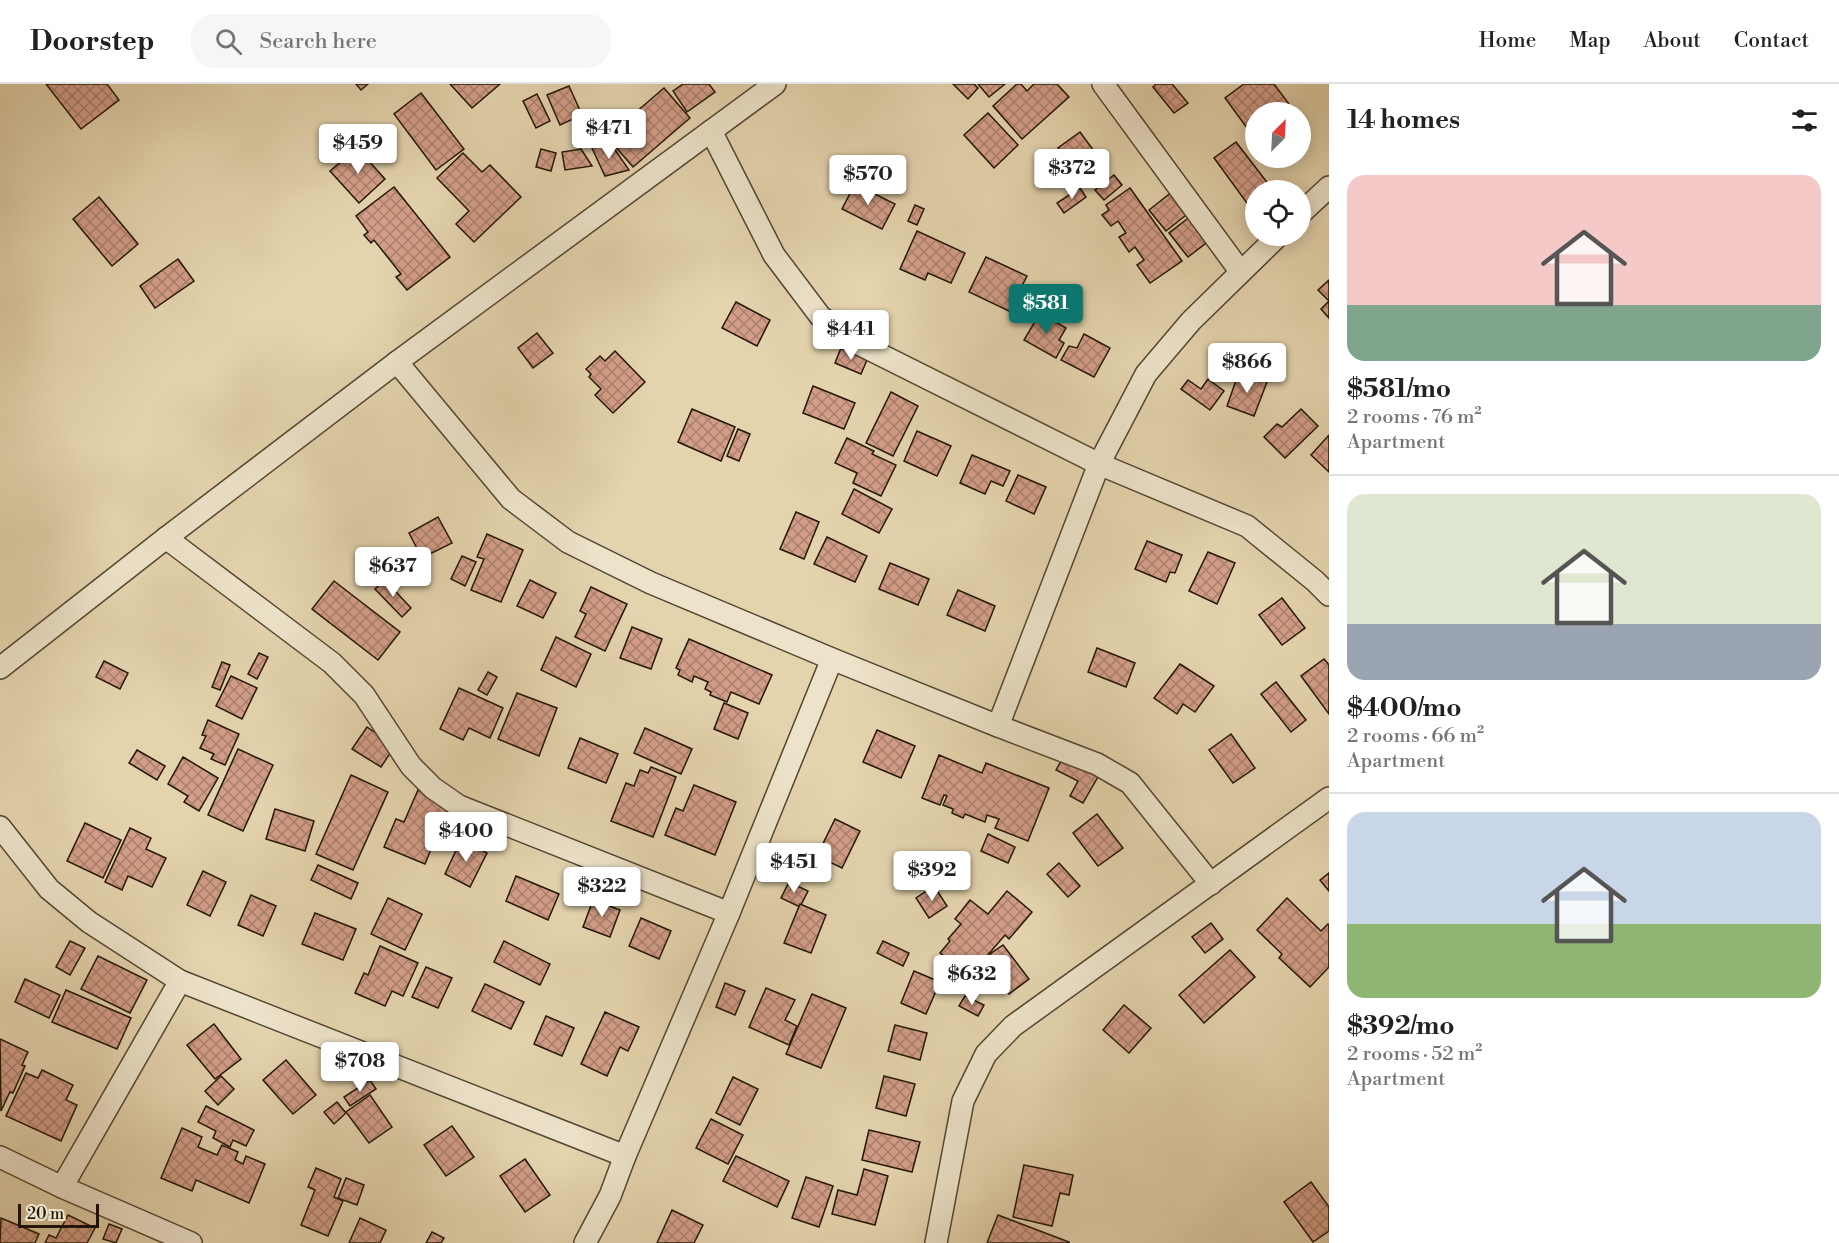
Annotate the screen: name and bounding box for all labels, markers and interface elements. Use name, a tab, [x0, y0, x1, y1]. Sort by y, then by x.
search box	[191, 14, 611, 68]
text: Doorstep	[30, 24, 155, 59]
icon: search	[212, 25, 245, 58]
text: Search here	[260, 28, 377, 55]
text: Home	[1479, 28, 1536, 54]
text: Map	[1569, 28, 1611, 54]
text: About	[1644, 28, 1701, 54]
text: Contact	[1734, 28, 1809, 54]
north arrow	[1245, 102, 1311, 168]
map controls	[1245, 102, 1311, 246]
text: 14 homes	[1347, 104, 1460, 136]
icon: filters	[1788, 104, 1821, 137]
pin: $471	[573, 109, 645, 160]
text: $471	[586, 116, 632, 141]
pin: $459	[322, 124, 394, 175]
text: $459	[333, 131, 383, 156]
pin: $372	[1036, 149, 1108, 200]
pin: $570	[832, 155, 904, 206]
text: $372	[1048, 156, 1096, 181]
text: $570	[843, 162, 893, 187]
button: locate	[1245, 180, 1311, 246]
icon: home	[1530, 214, 1638, 322]
pin: $581	[1010, 284, 1082, 335]
text: $581	[1023, 291, 1069, 316]
pin: $441	[815, 310, 887, 361]
text: $441	[827, 317, 875, 342]
pin: $866	[1211, 343, 1283, 394]
text: $866	[1222, 350, 1272, 375]
text: $581/mo	[1347, 373, 1451, 405]
text: 2 rooms · 76 m²	[1347, 405, 1481, 430]
text: Apartment	[1347, 430, 1445, 455]
icon: home	[1530, 533, 1638, 641]
pin: $637	[357, 547, 429, 598]
text: $637	[369, 554, 417, 579]
text: $400/mo	[1347, 692, 1462, 724]
text: 2 rooms · 66 m²	[1347, 724, 1484, 749]
text: Apartment	[1347, 749, 1445, 774]
pin: $400	[430, 812, 502, 863]
text: $400	[439, 819, 493, 844]
pin: $451	[758, 843, 830, 894]
text: $451	[770, 850, 818, 875]
pin: $392	[896, 851, 968, 902]
icon: home	[1530, 851, 1638, 959]
text: $392	[907, 858, 957, 883]
pin: $322	[566, 867, 638, 918]
text: $322	[578, 874, 626, 899]
pin: $632	[936, 955, 1008, 1006]
text: $632	[947, 962, 997, 987]
text: $392/mo	[1347, 1010, 1455, 1042]
pin: $708	[324, 1042, 396, 1093]
text: 2 rooms · 52 m²	[1347, 1042, 1482, 1067]
text: $708	[335, 1049, 385, 1074]
text: Apartment	[1347, 1067, 1445, 1092]
scale bar	[18, 1201, 99, 1228]
text: 20 m	[27, 1204, 64, 1224]

